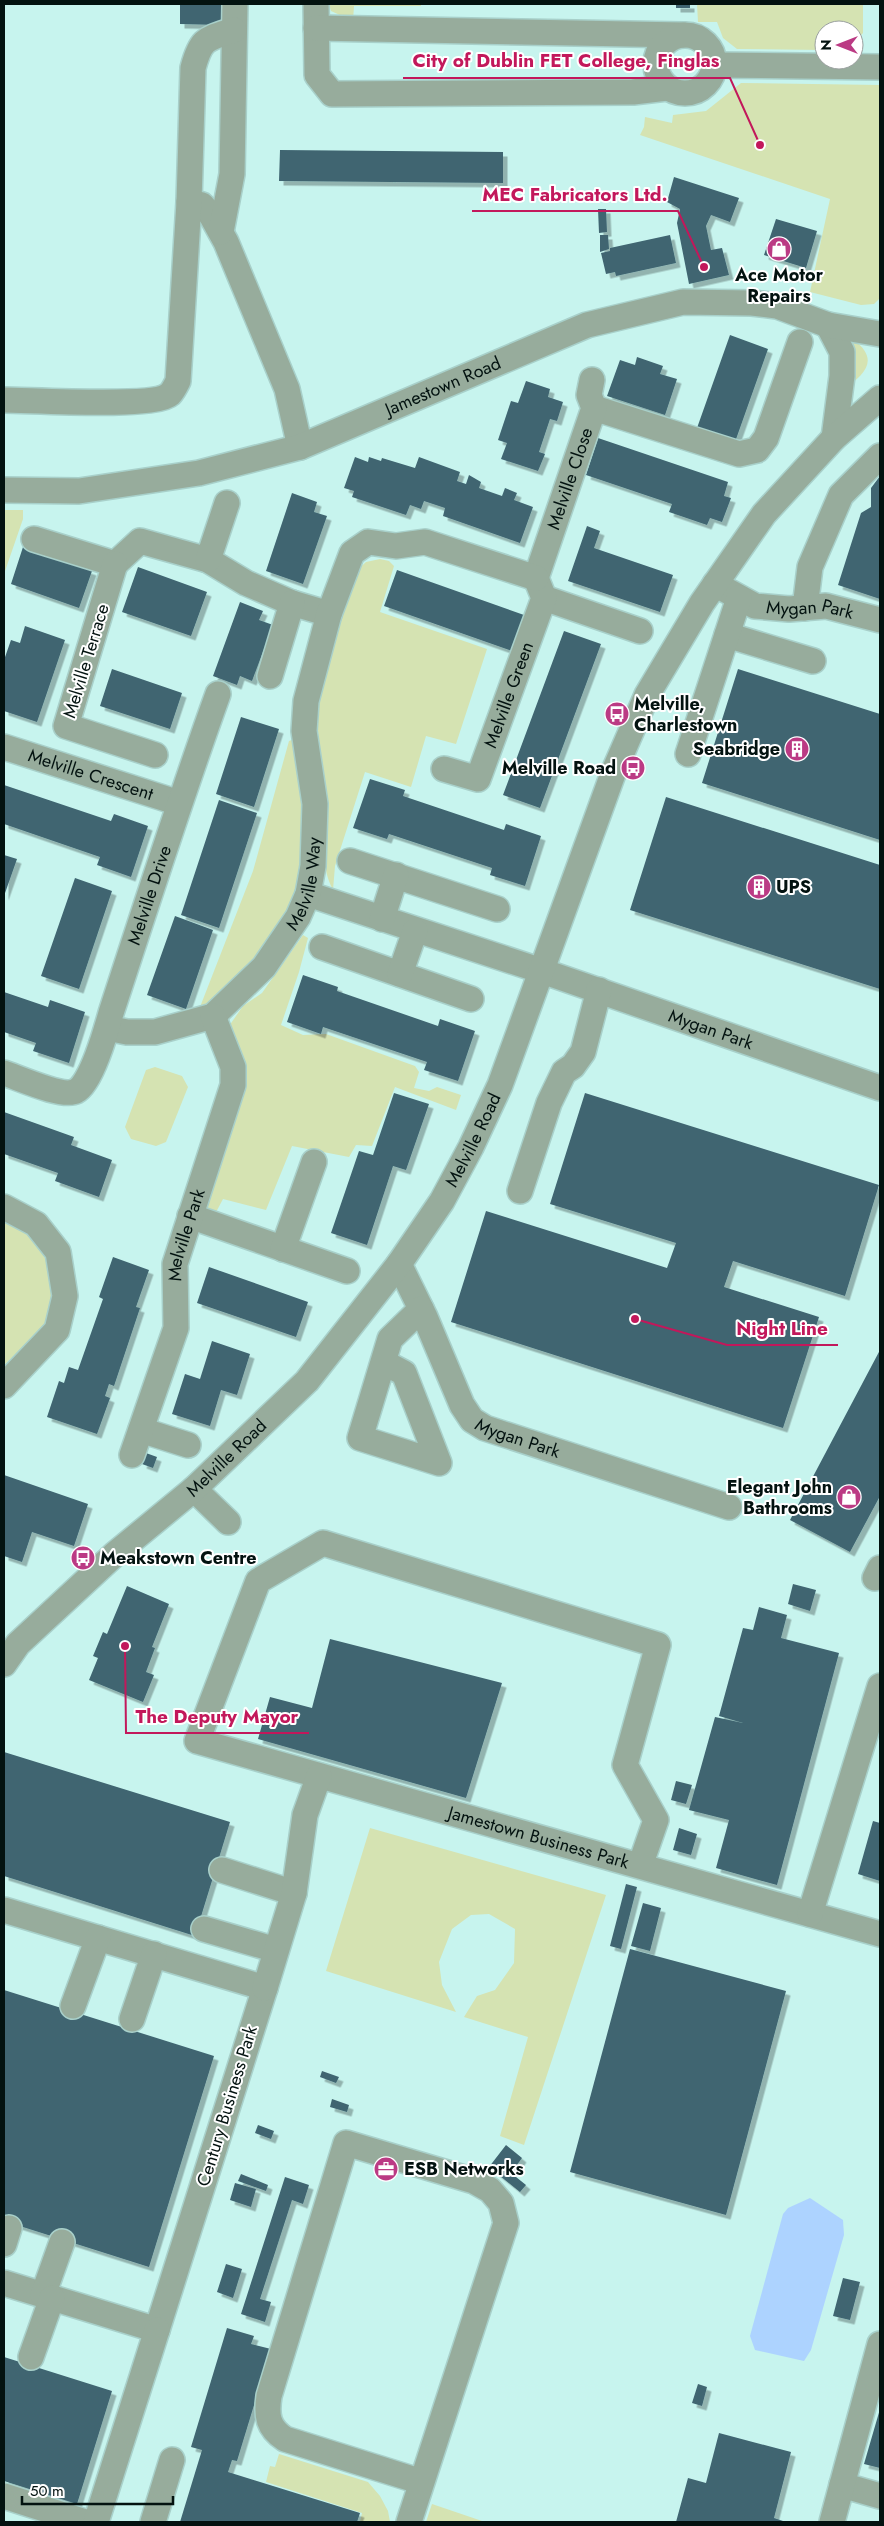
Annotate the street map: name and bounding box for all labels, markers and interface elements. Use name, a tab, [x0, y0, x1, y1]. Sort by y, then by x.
north arrow	[814, 20, 864, 70]
text: N	[816, 39, 836, 51]
callout: City of Dublin FET College, Finglas	[403, 44, 730, 78]
text: City of Dublin FET College, Finglas	[413, 47, 720, 74]
callout: MEC Fabricators Ltd.	[472, 177, 678, 211]
text: MEC Fabricators Ltd.	[482, 181, 668, 208]
shop icon: Ace Motor Repairs	[766, 236, 792, 262]
place label: Ace Motor Repairs	[734, 262, 824, 309]
street label: Jamestown Road	[379, 350, 505, 423]
street label: Melville Close	[540, 424, 599, 533]
street label: Mygan Park	[765, 592, 857, 626]
street label: Melville Terrace	[56, 601, 116, 721]
street label: Melville Green	[477, 638, 540, 752]
place label: Melville, Charlestown	[634, 691, 737, 738]
bus stop icon: Melville, Charlestown	[604, 701, 630, 727]
place label: Seabridge	[693, 736, 780, 762]
building icon: Seabridge	[784, 736, 810, 762]
street label: Melville Crescent	[25, 743, 157, 807]
place label: Melville Road	[502, 755, 616, 781]
bus stop icon: Melville Road	[620, 755, 646, 781]
street label: Melville Way	[279, 837, 327, 936]
street label: Melville Drive	[121, 842, 178, 948]
building icon: UPS	[746, 874, 772, 900]
place label: UPS	[776, 874, 811, 900]
street label: Mygan Park	[665, 1003, 757, 1056]
street label: Melville Road	[439, 1089, 508, 1192]
street label: Melville Park	[162, 1185, 212, 1281]
callout: Night Line	[727, 1311, 838, 1345]
text: Night Line	[736, 1315, 828, 1342]
street label: Mygan Park	[470, 1412, 564, 1465]
street label: Melville Road	[180, 1413, 273, 1503]
place label: Elegant John Bathrooms	[727, 1474, 832, 1521]
shop icon: Elegant John Bathrooms	[836, 1484, 862, 1510]
bus stop icon: Meakstown Centre	[70, 1545, 96, 1571]
place label: Meakstown Centre	[100, 1545, 257, 1571]
callout: The Deputy Mayor	[126, 1699, 309, 1733]
text: The Deputy Mayor	[136, 1703, 299, 1730]
street label: Jamestown Business Park	[443, 1799, 632, 1875]
street label: Century Business Park	[190, 2022, 264, 2190]
office icon: ESB Networks	[373, 2156, 399, 2182]
place label: ESB Networks	[404, 2156, 524, 2182]
scale bar	[22, 2474, 174, 2506]
text: 50 m	[30, 2480, 64, 2502]

